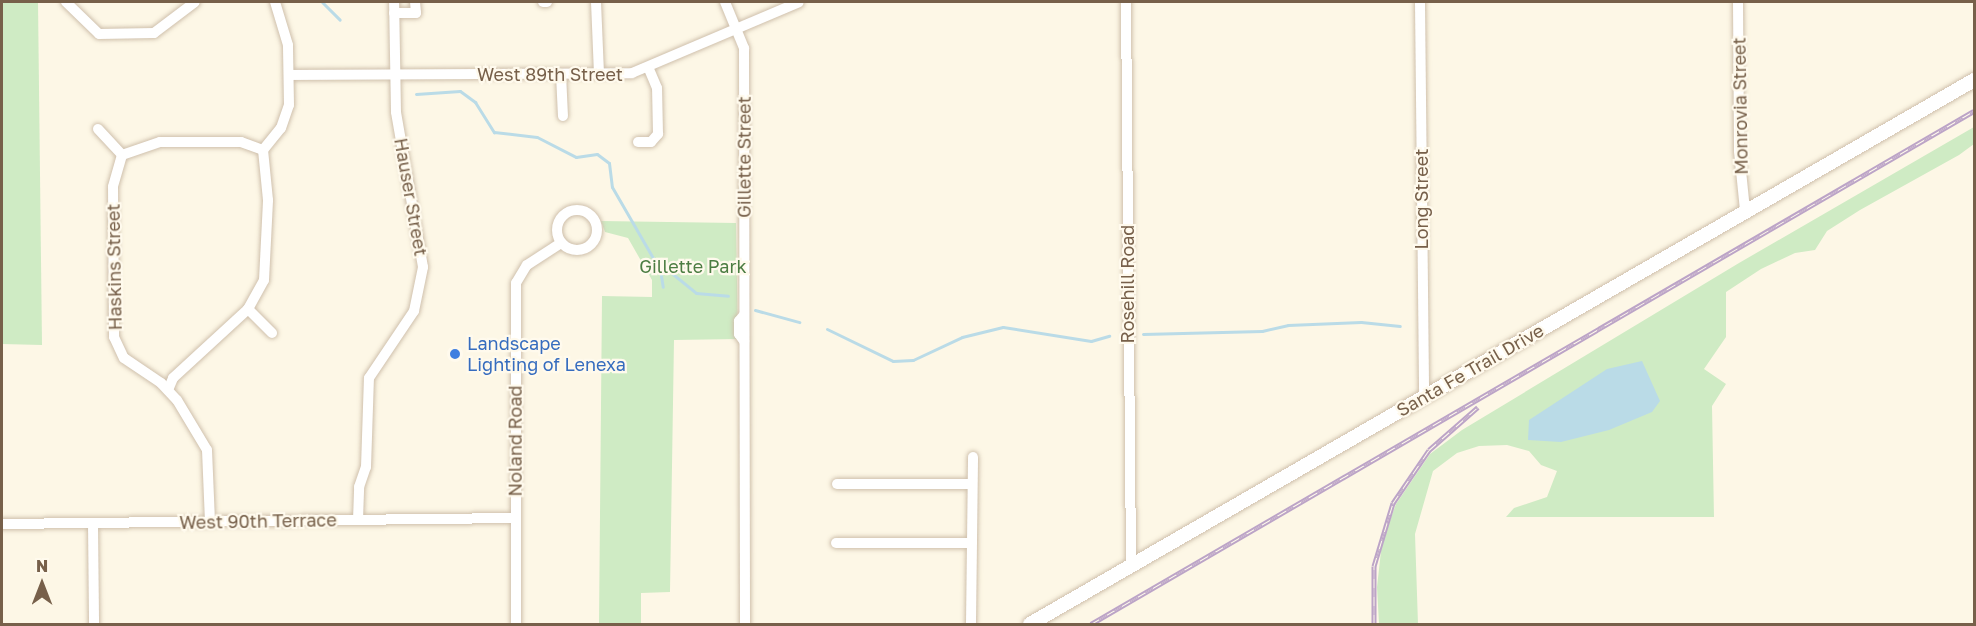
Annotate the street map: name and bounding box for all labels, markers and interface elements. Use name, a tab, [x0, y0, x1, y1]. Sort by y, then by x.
street label: Monrovia Street	[1728, 37, 1752, 175]
street label: West 89th Street	[477, 63, 623, 85]
street label: Gillette Street	[733, 96, 755, 218]
street label: Hauser Street	[390, 136, 432, 258]
street label: Long Street	[1410, 149, 1432, 249]
street label: Haskins Street	[102, 203, 126, 331]
street label: Rosehill Road	[1116, 225, 1138, 343]
park label: Gillette Park	[639, 255, 747, 277]
street label: Santa Fe Trail Drive	[1393, 319, 1547, 421]
place label: Landscape Lighting of Lenexa	[467, 333, 626, 376]
marker: Landscape Lighting of Lenexa	[448, 347, 462, 361]
street label: Noland Road	[504, 385, 526, 497]
street label: West 90th Terrace	[179, 509, 337, 533]
north arrow	[12, 554, 72, 614]
text: N	[36, 556, 48, 576]

